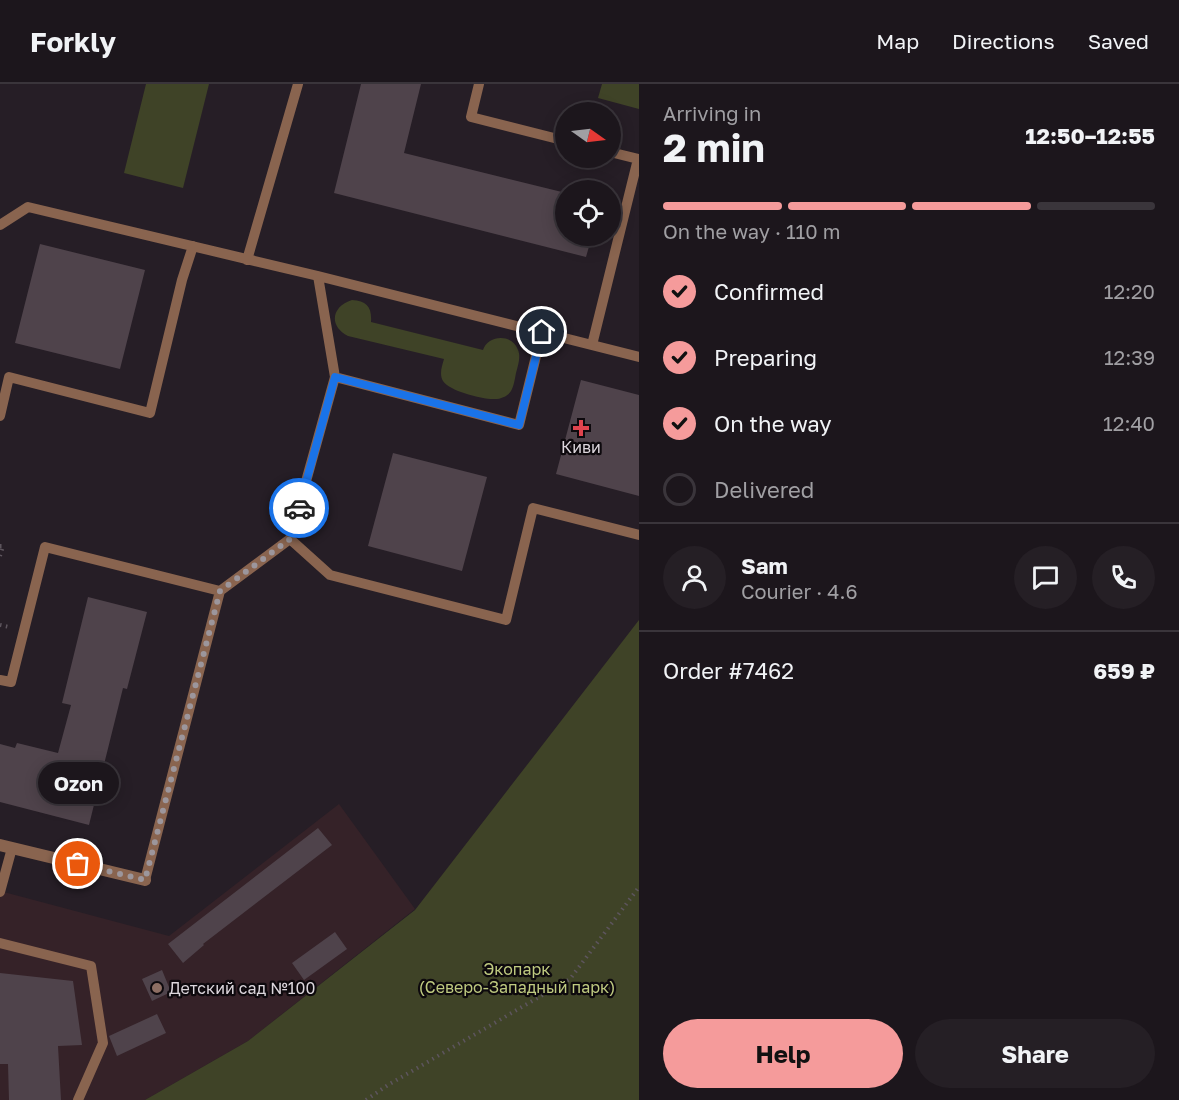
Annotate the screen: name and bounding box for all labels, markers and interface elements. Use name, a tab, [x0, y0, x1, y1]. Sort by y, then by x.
text: Forkly	[30, 25, 116, 58]
text: Map	[876, 28, 919, 54]
text: Directions	[952, 28, 1055, 54]
text: Saved	[1088, 28, 1149, 54]
text: Arriving in	[663, 101, 761, 125]
north arrow	[555, 102, 621, 168]
map controls	[555, 102, 621, 246]
text: 12:50–12:55	[1025, 122, 1155, 149]
text: 2 min	[663, 124, 765, 171]
button: locate	[555, 180, 621, 246]
text: On the way · 110 m	[663, 219, 840, 243]
icon: check	[663, 275, 696, 308]
text: Confirmed	[714, 278, 824, 305]
text: 12:20	[1104, 279, 1155, 303]
pin	[516, 306, 567, 357]
icon: home	[525, 315, 558, 348]
icon: check	[663, 341, 696, 374]
text: Preparing	[714, 344, 817, 371]
text: 12:39	[1104, 345, 1155, 369]
icon: check	[663, 407, 696, 440]
text: On the way	[714, 410, 832, 437]
text: 12:40	[1103, 411, 1155, 435]
marker: Киви	[574, 421, 588, 435]
place label: Киви	[561, 437, 601, 457]
text: Delivered	[714, 476, 814, 503]
courier	[269, 478, 329, 538]
icon: car	[283, 492, 316, 525]
button: person	[663, 546, 726, 609]
button: chat	[1014, 546, 1077, 609]
button: phone	[1092, 546, 1155, 609]
text: Sam	[741, 552, 788, 579]
text: Courier · 4.6	[741, 579, 858, 603]
text: Order #7462	[663, 657, 794, 684]
text: 659 ₽	[1093, 657, 1155, 684]
callout: Ozon	[38, 762, 118, 804]
text: Ozon	[54, 771, 103, 795]
pin	[52, 838, 103, 889]
icon: bag	[61, 847, 94, 880]
park label: Экопарк (Северо-Западный парк)	[419, 959, 615, 997]
place label: Детский сад №100	[169, 978, 315, 998]
marker: Детский сад №100	[150, 981, 164, 995]
button: Help	[663, 1019, 903, 1088]
button: Share	[915, 1019, 1155, 1088]

